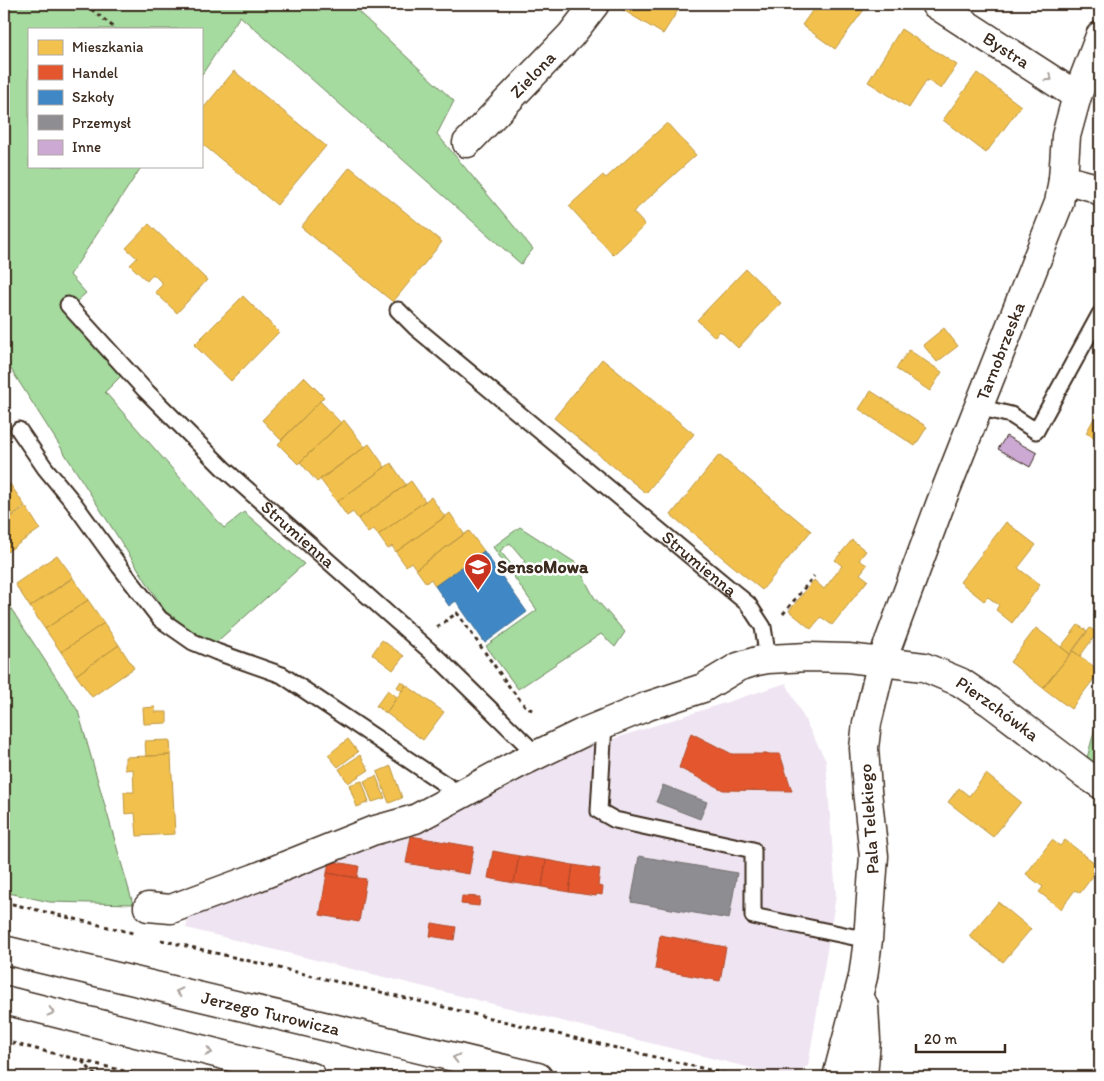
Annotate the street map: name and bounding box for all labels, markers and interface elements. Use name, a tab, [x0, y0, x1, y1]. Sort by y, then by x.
street label: Bystra	[979, 27, 1034, 74]
legend	[28, 28, 202, 168]
text: Mieszkania	[72, 38, 144, 56]
street label: Zielona	[505, 46, 561, 103]
text: Handel	[72, 64, 119, 82]
one-way arrow	[1044, 72, 1053, 81]
text: Szkoły	[72, 88, 114, 106]
text: Przemysł	[72, 114, 132, 132]
text: Inne	[72, 138, 101, 156]
street label: Tarnobrzeska	[971, 298, 1030, 404]
street label: Strumienna	[256, 496, 340, 573]
street label: Strumienna	[657, 526, 742, 602]
school or university icon: SensoMowa	[463, 552, 493, 591]
place label: SensoMowa	[497, 556, 589, 578]
street label: Pierzchówka	[952, 671, 1044, 747]
street label: Pala Telekiego	[854, 763, 884, 875]
street label: Jerzego Turowicza	[199, 986, 343, 1041]
one-way arrow	[174, 987, 183, 998]
one-way arrow	[47, 1007, 55, 1017]
scale bar	[916, 1021, 1005, 1053]
text: 20 m	[924, 1030, 958, 1048]
one-way arrow	[204, 1046, 213, 1057]
one-way arrow	[452, 1053, 461, 1064]

